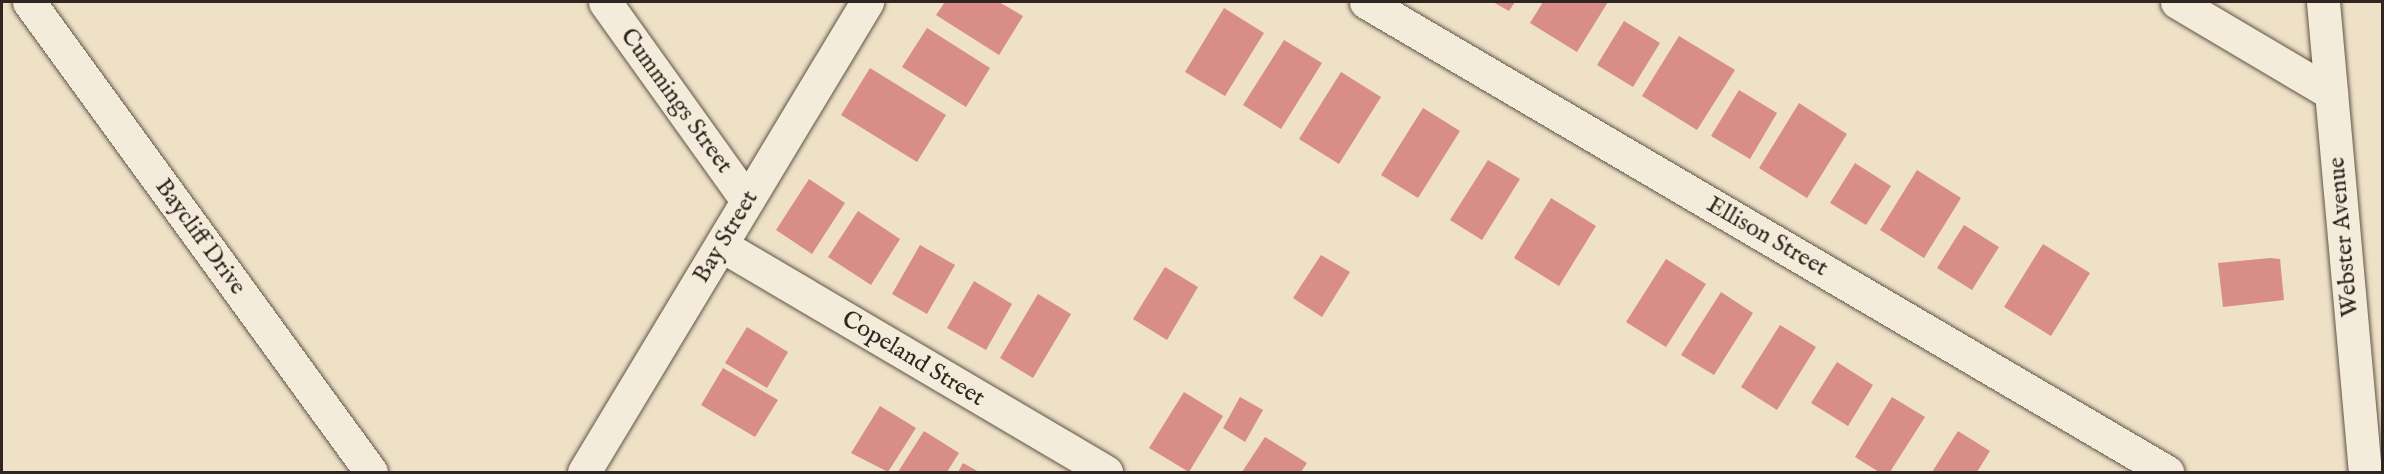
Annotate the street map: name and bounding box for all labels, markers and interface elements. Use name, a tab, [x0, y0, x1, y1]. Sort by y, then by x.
street label: Cummings Street	[614, 23, 738, 179]
street label: Webster Avenue	[2323, 156, 2365, 318]
street label: Baycliff Drive	[148, 173, 252, 301]
street label: Bay Street	[687, 186, 765, 288]
street label: Ellison Street	[1701, 191, 1833, 283]
street label: Copeland Street	[836, 305, 990, 413]

